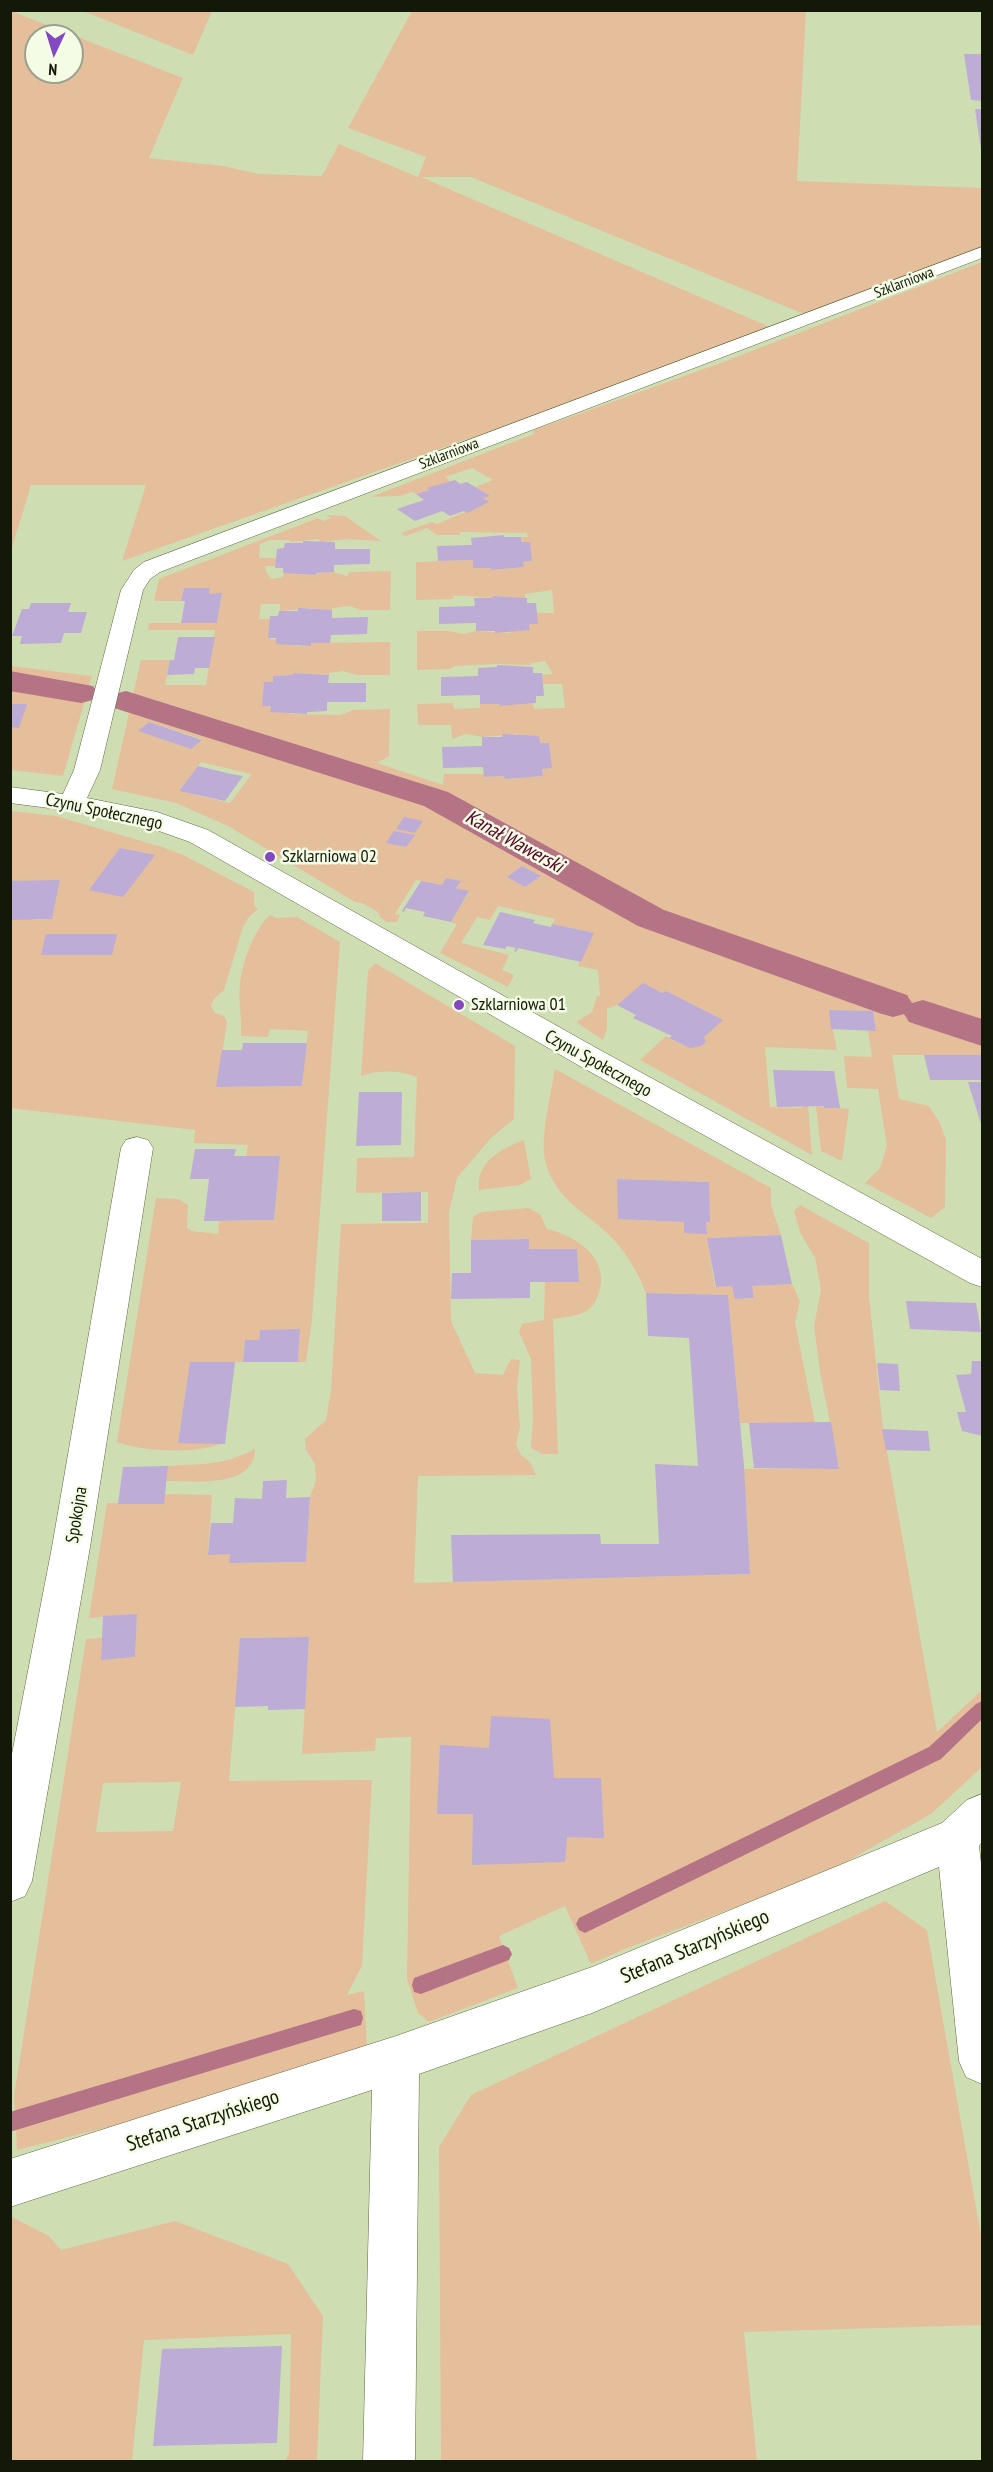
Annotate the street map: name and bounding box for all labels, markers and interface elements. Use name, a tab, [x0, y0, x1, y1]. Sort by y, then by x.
north arrow	[24, 24, 84, 84]
text: N	[48, 60, 58, 80]
street label: Szklarniowa	[872, 263, 936, 303]
street label: Szklarniowa	[417, 434, 481, 474]
street label: Czynu Społecznego	[44, 789, 164, 835]
water label: Kanał Wawerski	[461, 805, 567, 879]
place label: Szklarniowa 02	[282, 846, 377, 868]
marker: Szklarniowa 02	[263, 850, 277, 864]
place label: Szklarniowa 01	[471, 994, 566, 1016]
marker: Szklarniowa 01	[452, 998, 466, 1012]
street label: Czynu Społecznego	[541, 1026, 655, 1102]
street label: Spokojna	[62, 1485, 92, 1545]
street label: Stefana Starzyńskiego	[617, 1904, 773, 1990]
street label: Stefana Starzyńskiego	[123, 2084, 283, 2158]

